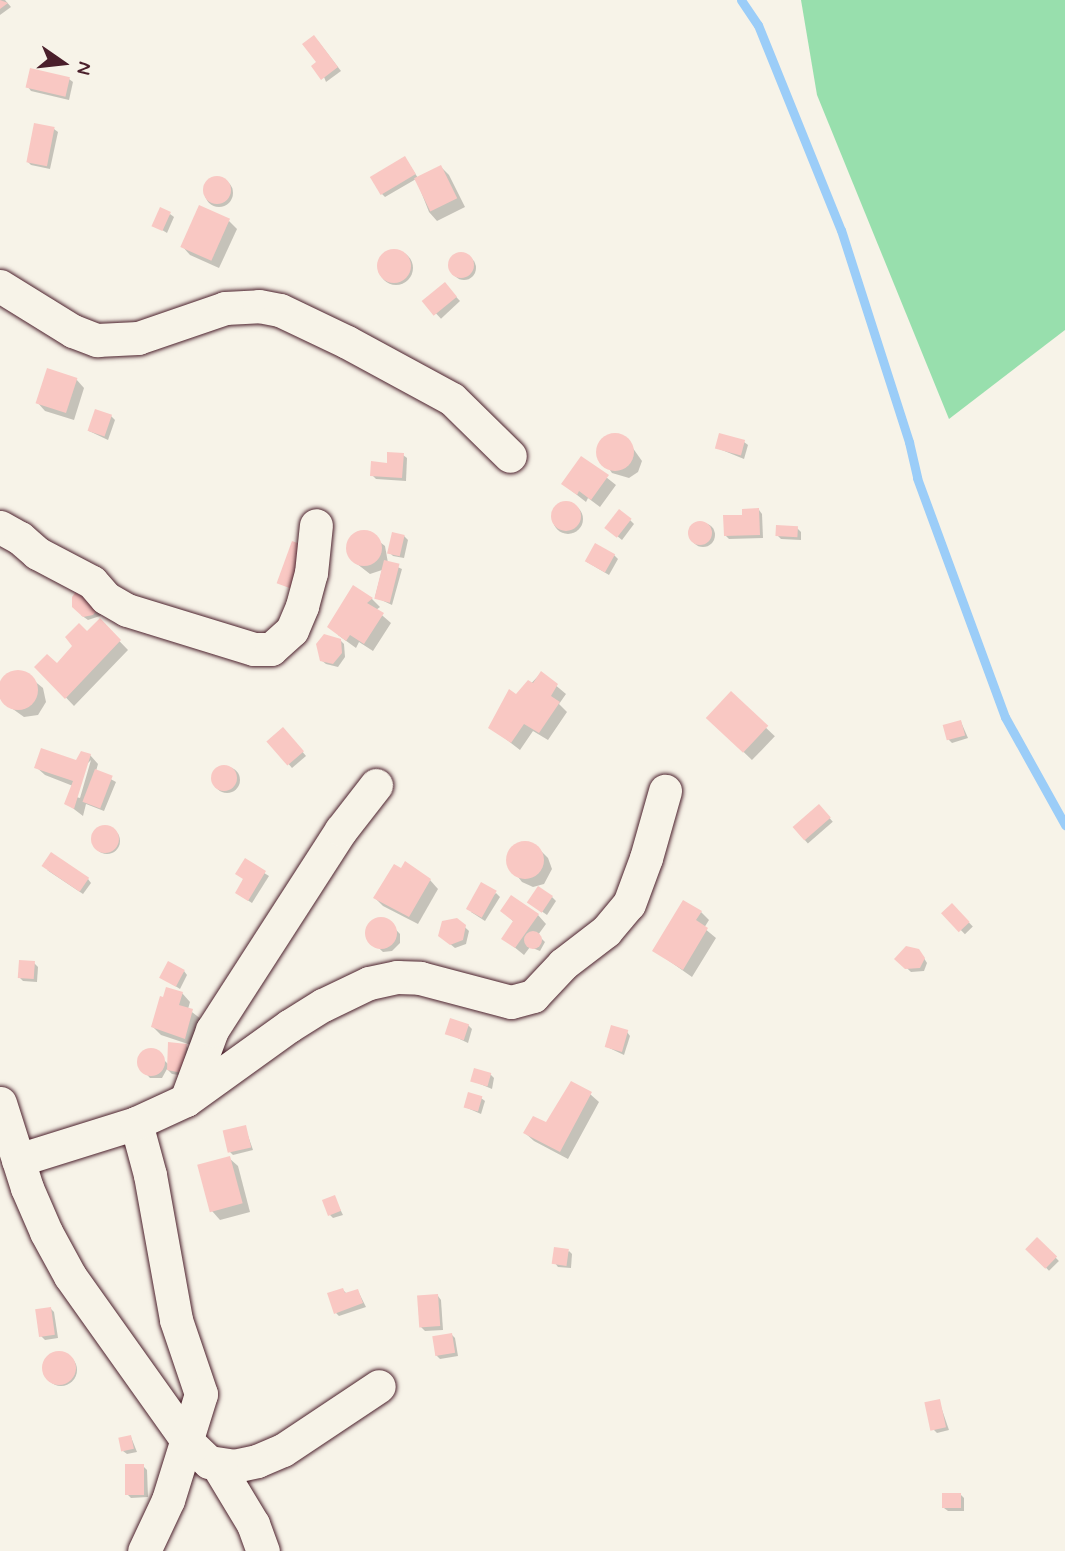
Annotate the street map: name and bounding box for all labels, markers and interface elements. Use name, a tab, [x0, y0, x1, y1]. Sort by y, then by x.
north arrow	[28, 28, 98, 98]
text: N	[70, 59, 98, 77]

